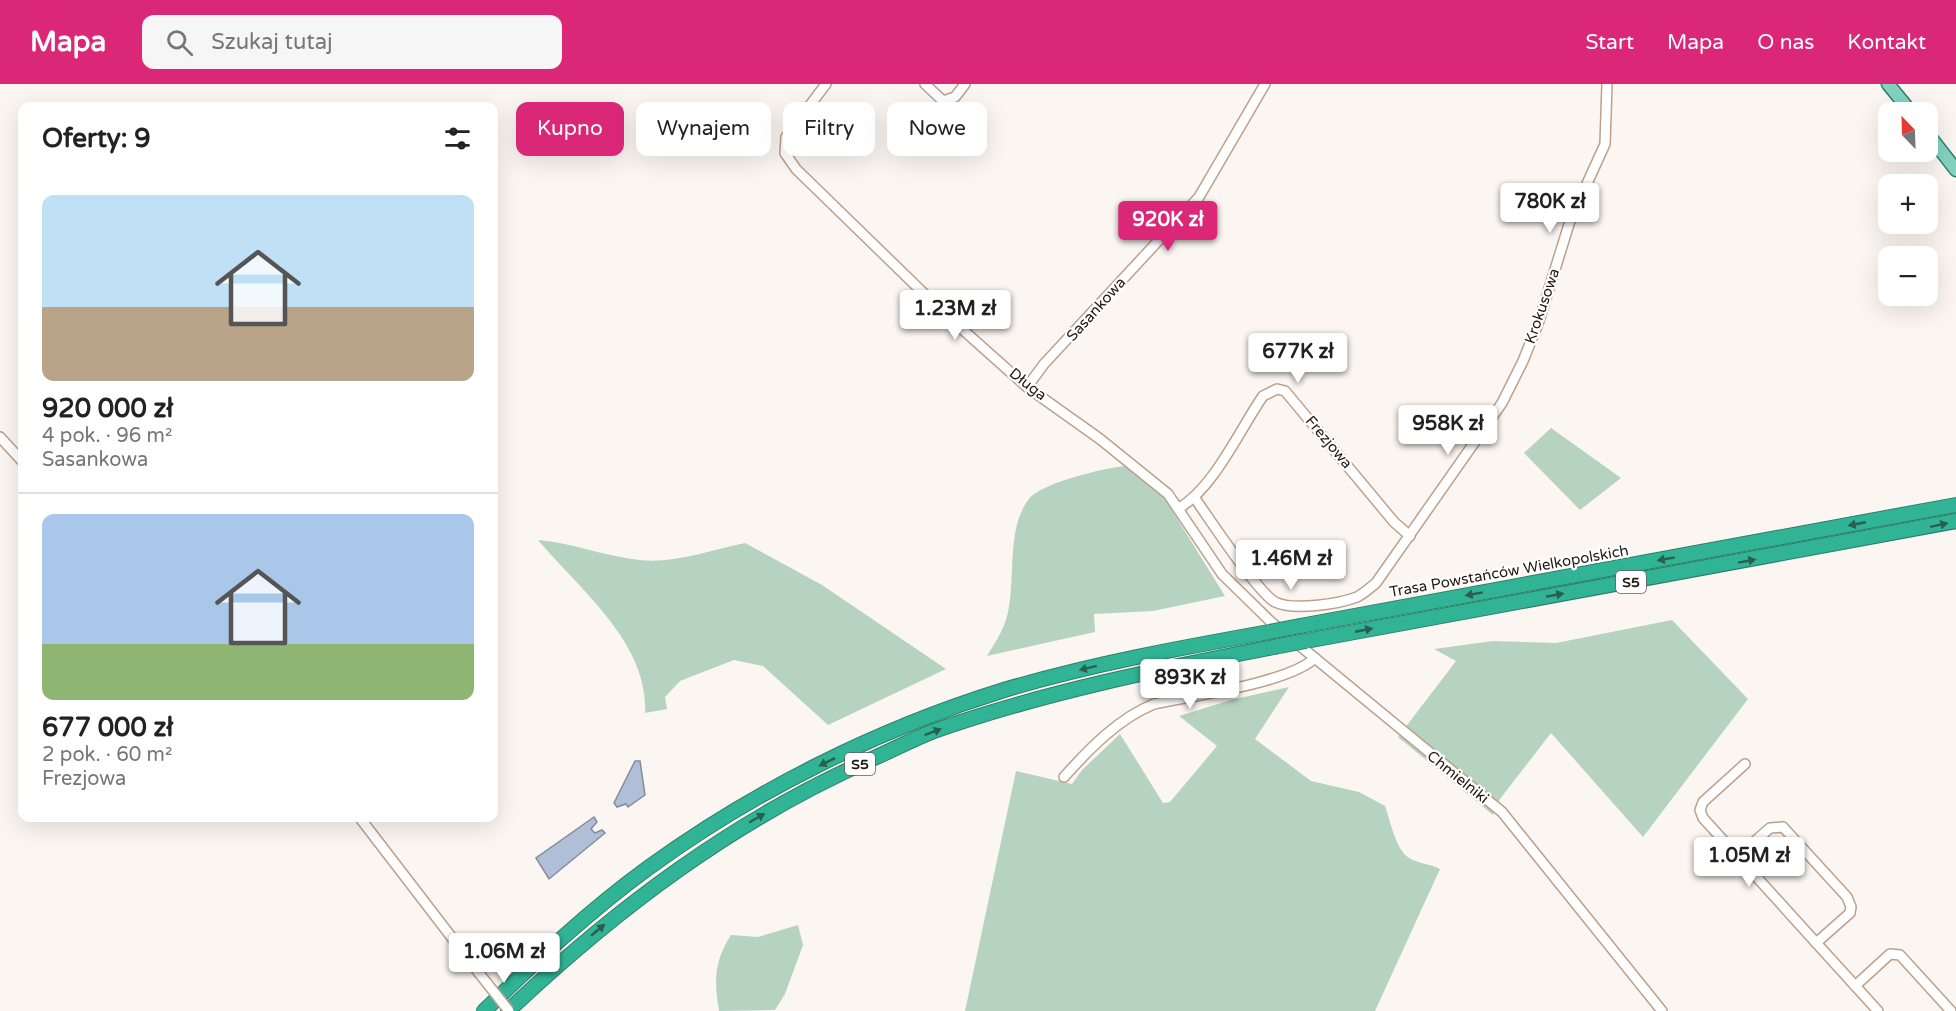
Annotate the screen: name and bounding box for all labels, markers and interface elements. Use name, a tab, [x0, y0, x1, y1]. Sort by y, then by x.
search box	[142, 15, 562, 69]
text: Mapa	[30, 25, 106, 59]
icon: search	[163, 26, 196, 59]
text: Szukaj tutaj	[211, 29, 333, 55]
text: Start	[1586, 30, 1634, 55]
text: Mapa	[1667, 30, 1724, 55]
text: O nas	[1757, 30, 1814, 55]
text: Kontakt	[1847, 30, 1926, 55]
chip: Kupno	[516, 102, 624, 156]
chip: Wynajem	[636, 102, 771, 156]
chip: Filtry	[783, 102, 875, 156]
chip: Nowe	[887, 102, 987, 156]
north arrow	[1878, 102, 1938, 162]
map controls	[1878, 102, 1938, 306]
icon: filters	[441, 122, 474, 155]
text: Oferty: 9	[42, 123, 151, 154]
button: +	[1878, 174, 1938, 234]
pin: 780K zł	[1495, 183, 1605, 234]
text: 780K zł	[1514, 190, 1586, 214]
pin: 920K zł	[1113, 201, 1223, 252]
text: 920K zł	[1132, 208, 1204, 232]
icon: home	[204, 234, 312, 342]
button: −	[1878, 246, 1938, 306]
street label: Krokusowa	[1521, 266, 1563, 346]
street label: Sasankowa	[1063, 273, 1129, 345]
pin: 1.23M zł	[893, 290, 1017, 341]
text: 1.23M zł	[914, 297, 996, 321]
pin: 677K zł	[1243, 333, 1353, 384]
text: 677K zł	[1262, 340, 1334, 364]
street label: Długa	[1006, 364, 1050, 404]
text: 920 000 zł	[42, 393, 173, 424]
pin: 958K zł	[1393, 405, 1503, 456]
street label: Frezjowa	[1302, 412, 1356, 472]
text: 958K zł	[1412, 412, 1484, 436]
text: 4 pok. · 96 m²	[42, 424, 172, 448]
text: Sasankowa	[42, 448, 148, 472]
one-way arrow	[1848, 520, 1867, 529]
one-way arrow	[1930, 520, 1949, 529]
pin: 1.46M zł	[1229, 540, 1353, 591]
street label: Trasa Powstańców Wielkopolskich	[1388, 541, 1630, 601]
text: 1.46M zł	[1250, 547, 1332, 571]
icon: home	[204, 553, 312, 661]
one-way arrow	[1656, 555, 1675, 564]
one-way arrow	[1738, 556, 1757, 565]
road number: S5	[1616, 571, 1646, 593]
one-way arrow	[1464, 590, 1483, 599]
one-way arrow	[1546, 590, 1565, 599]
one-way arrow	[1354, 625, 1373, 634]
pin: 893K zł	[1135, 659, 1245, 710]
one-way arrow	[1079, 663, 1098, 673]
text: 893K zł	[1154, 666, 1226, 690]
text: 677 000 zł	[42, 712, 173, 743]
one-way arrow	[924, 727, 942, 737]
text: 2 pok. · 60 m²	[42, 743, 172, 767]
street label: Chmielniki	[1424, 747, 1492, 807]
road number: S5	[845, 753, 875, 775]
one-way arrow	[818, 758, 835, 767]
text: Frezjowa	[42, 767, 126, 791]
one-way arrow	[749, 813, 766, 823]
pin: 1.05M zł	[1687, 837, 1811, 888]
text: 1.05M zł	[1708, 844, 1790, 868]
one-way arrow	[590, 924, 605, 937]
pin: 1.06M zł	[442, 933, 566, 984]
text: 1.06M zł	[463, 940, 545, 964]

